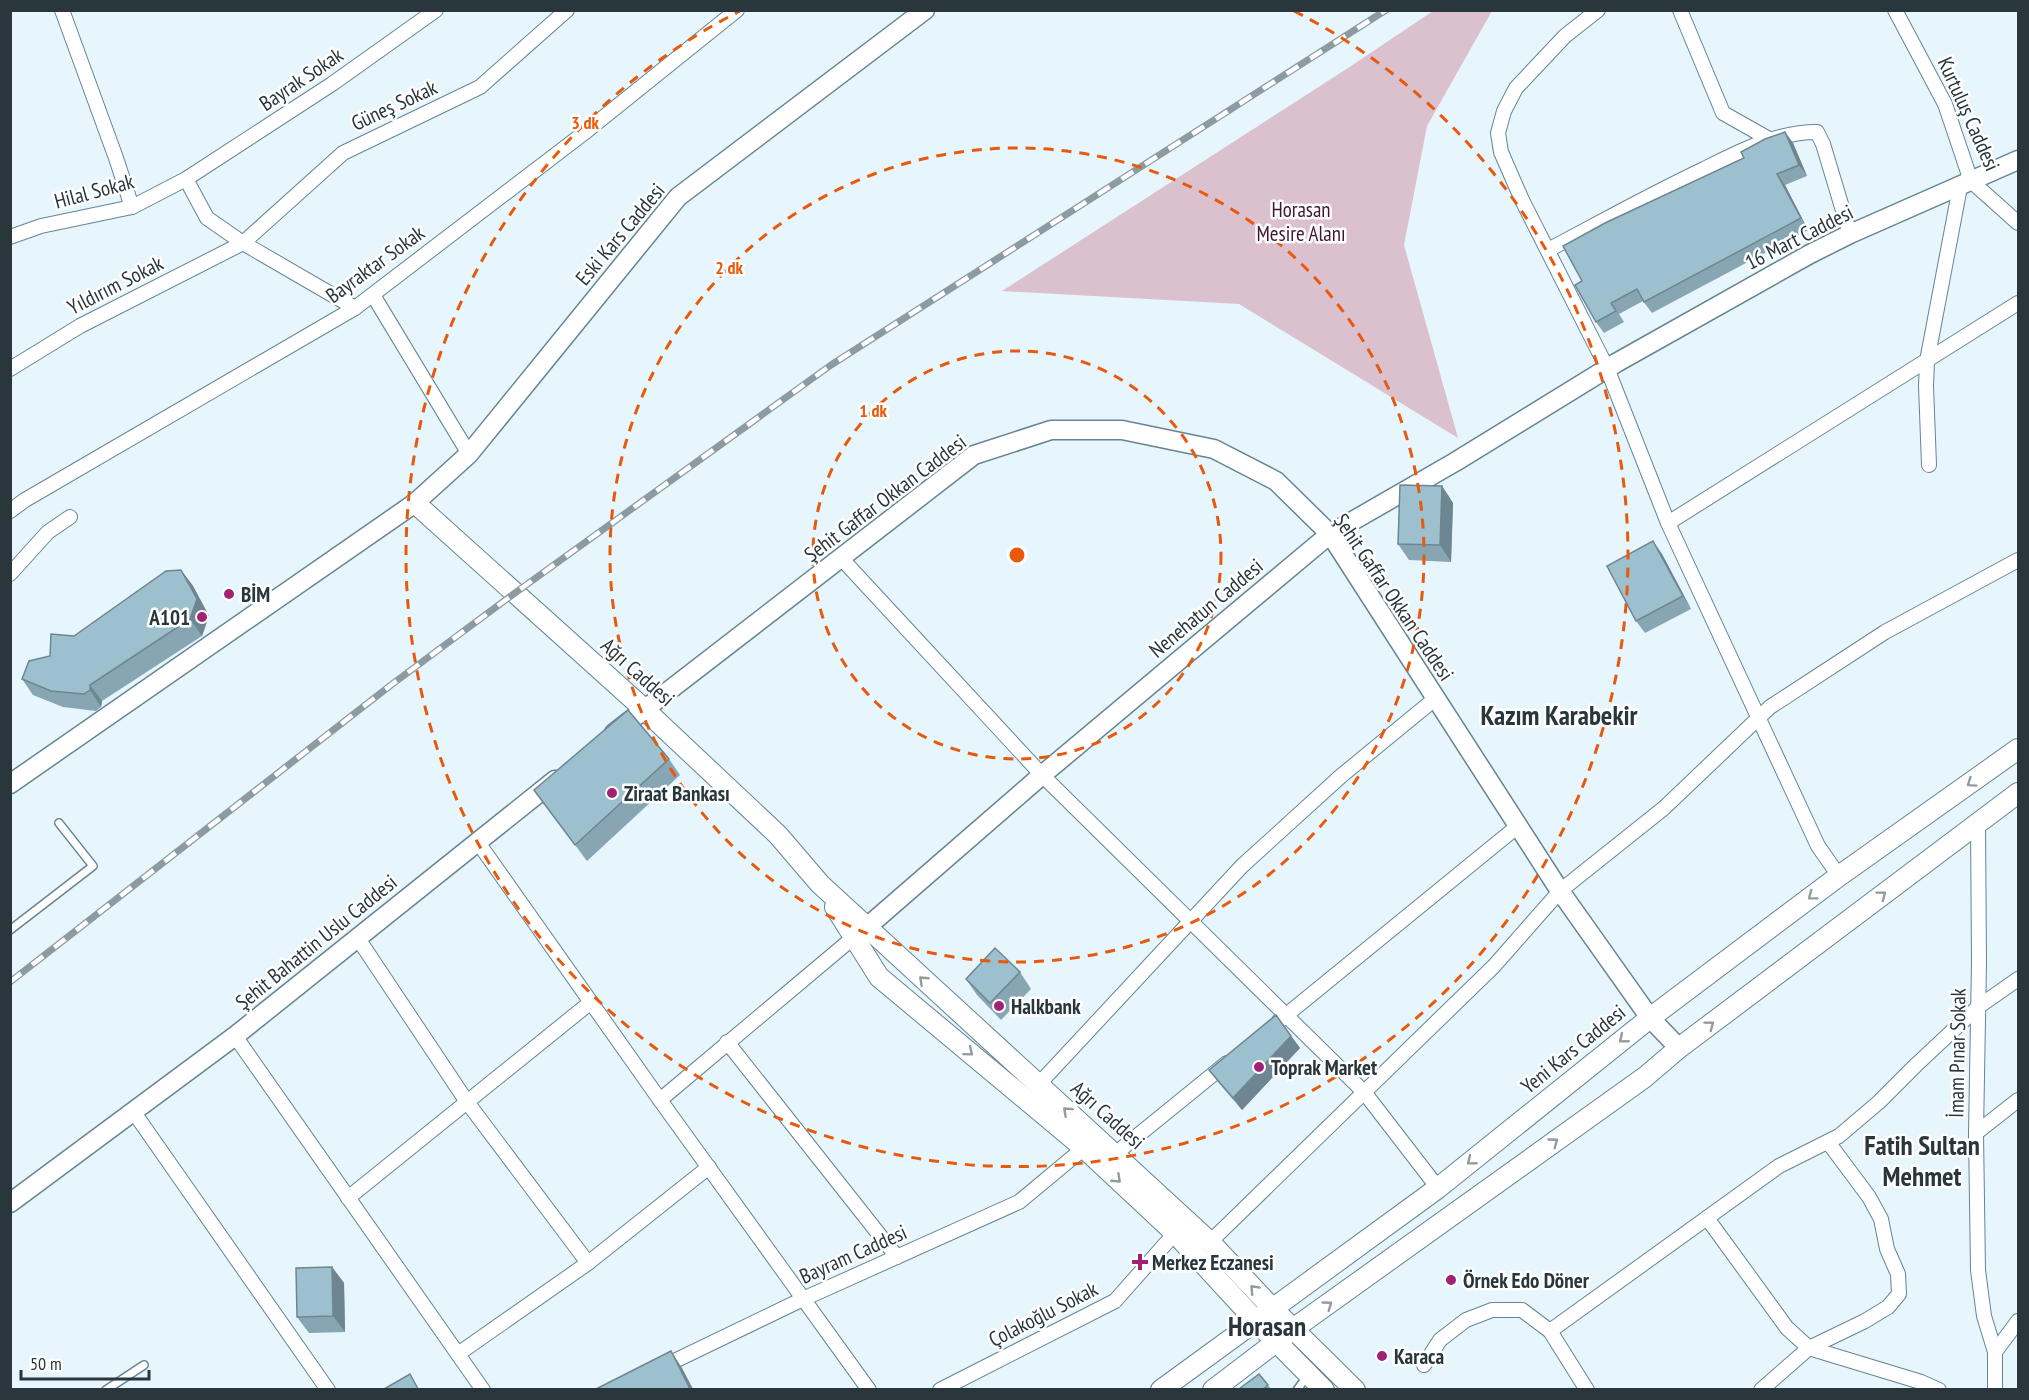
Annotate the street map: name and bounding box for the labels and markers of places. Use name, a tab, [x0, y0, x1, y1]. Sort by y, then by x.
centre of rings	[1007, 545, 1027, 565]
place label: BİM	[241, 581, 270, 608]
marker: BİM	[222, 587, 236, 601]
place label: A101	[148, 604, 190, 631]
marker: A101	[195, 610, 209, 624]
place label: Ziraat Bankası	[624, 780, 730, 807]
marker: Ziraat Bankası	[605, 786, 619, 800]
place label: Halkbank	[1011, 993, 1081, 1020]
marker: Halkbank	[992, 999, 1006, 1013]
place label: Toprak Market	[1271, 1054, 1377, 1081]
marker: Toprak Market	[1252, 1060, 1266, 1074]
place label: Merkez Eczanesi	[1152, 1249, 1274, 1276]
marker: Merkez Eczanesi	[1133, 1255, 1147, 1269]
place label: Örnek Edo Döner	[1463, 1267, 1590, 1294]
marker: Örnek Edo Döner	[1444, 1273, 1458, 1287]
place label: Karaca	[1394, 1343, 1444, 1370]
marker: Karaca	[1375, 1349, 1389, 1363]

